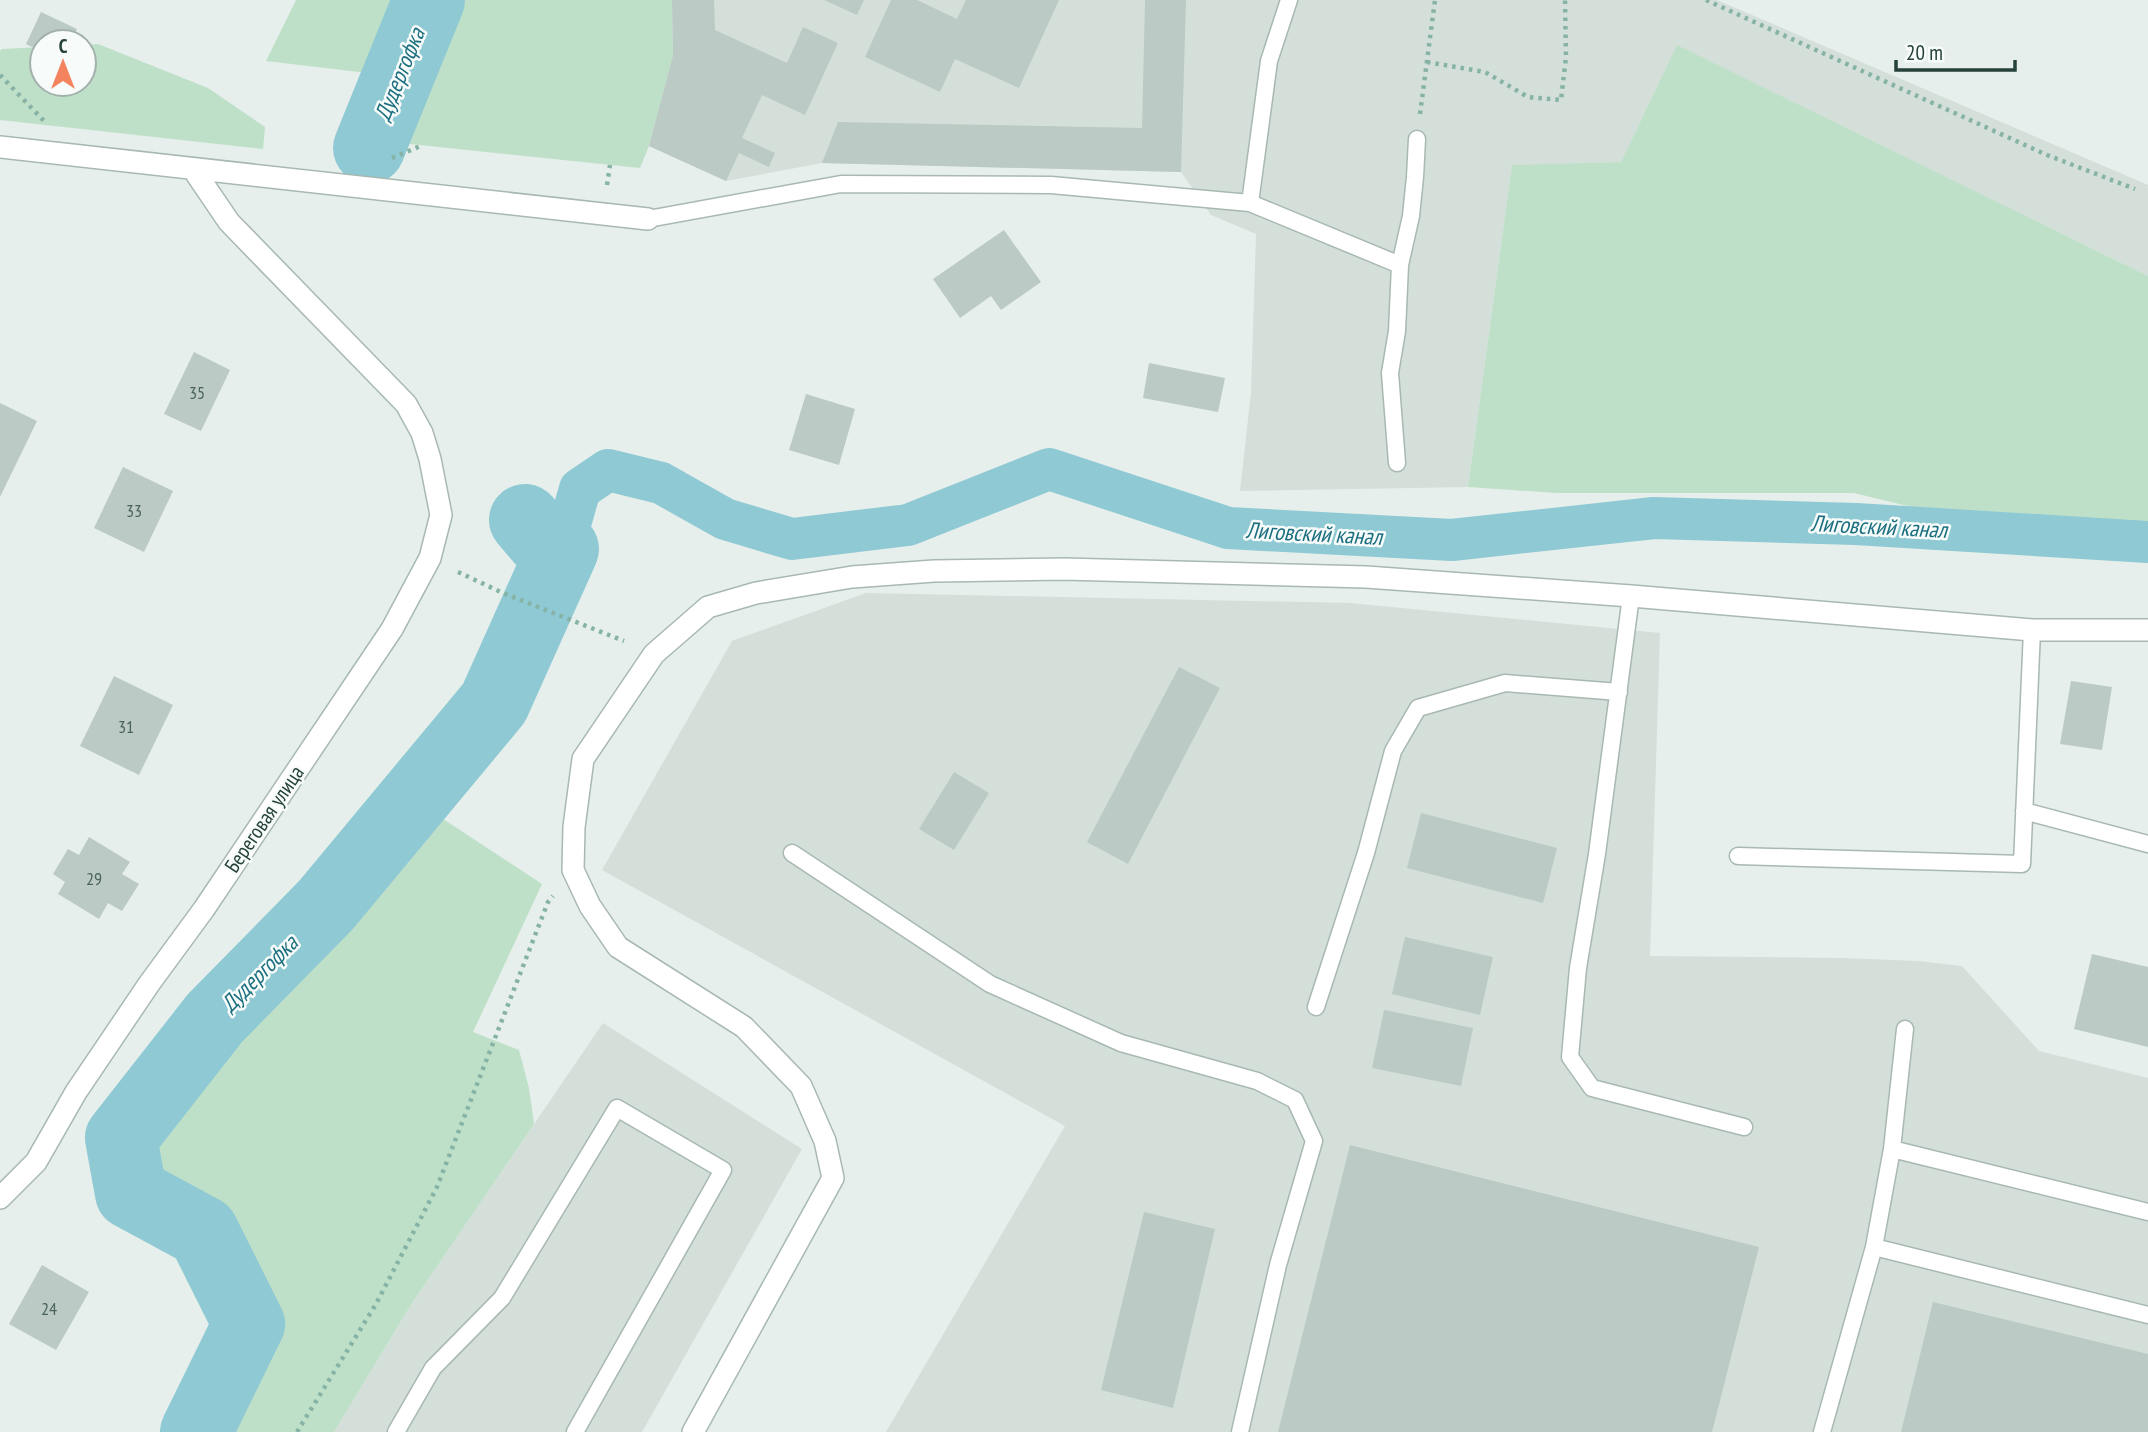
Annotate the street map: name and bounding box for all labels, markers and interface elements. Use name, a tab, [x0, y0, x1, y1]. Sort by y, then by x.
water label: Дудергофка	[367, 22, 431, 125]
north arrow	[28, 28, 98, 98]
scale bar	[1896, 28, 2015, 72]
text: С	[59, 34, 68, 58]
text: 20 m	[1906, 39, 1943, 66]
house number: 35	[189, 381, 205, 404]
house number: 33	[126, 499, 142, 522]
water label: Лиговский канал	[1809, 508, 1949, 544]
water label: Лиговский канал	[1244, 515, 1384, 551]
house number: 31	[118, 715, 134, 738]
street label: Береговая улица	[218, 760, 310, 878]
house number: 29	[86, 867, 102, 890]
water label: Дудергофка	[214, 927, 305, 1018]
house number: 24	[41, 1297, 57, 1320]

